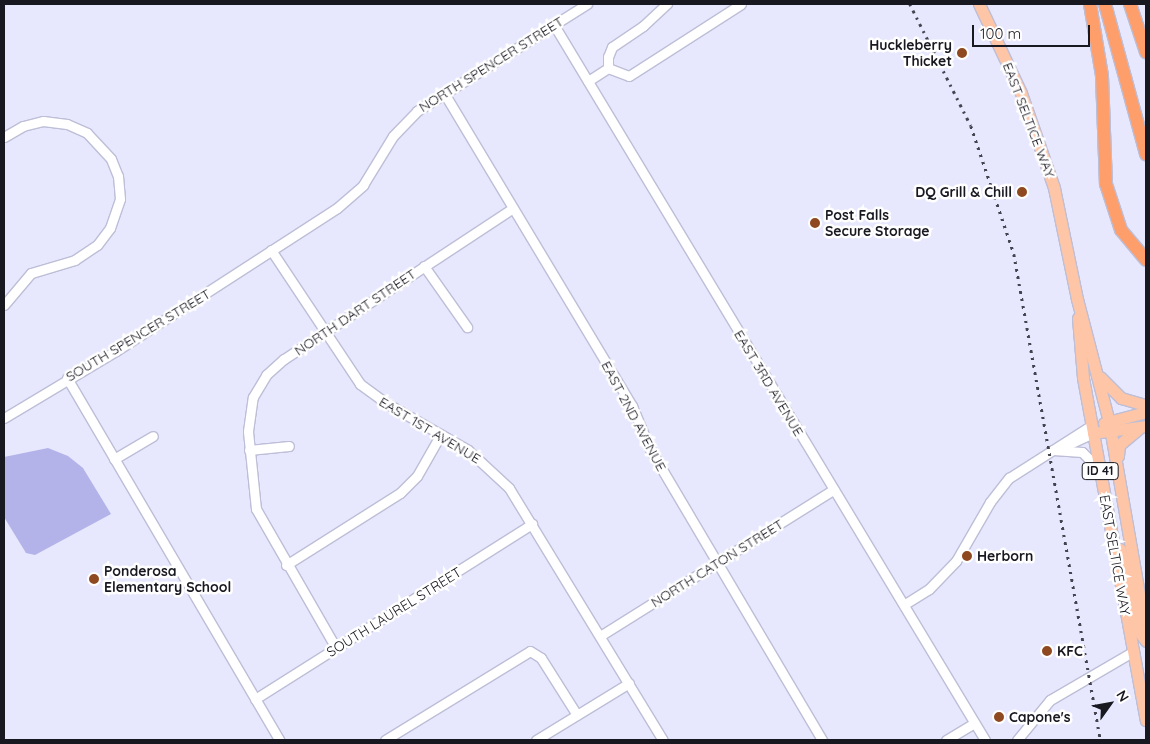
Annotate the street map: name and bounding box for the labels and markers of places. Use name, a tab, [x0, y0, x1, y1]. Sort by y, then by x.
place label: Huckleberry Thicket	[869, 37, 952, 70]
marker: Huckleberry Thicket	[956, 47, 968, 59]
place label: DQ Grill & Chill	[915, 184, 1012, 200]
marker: DQ Grill & Chill	[1016, 186, 1028, 198]
place label: Post Falls Secure Storage	[825, 207, 929, 240]
marker: Post Falls Secure Storage	[809, 217, 821, 229]
place label: Herborn	[977, 548, 1033, 564]
marker: Herborn	[961, 550, 973, 562]
place label: Ponderosa Elementary School	[104, 563, 231, 596]
marker: Ponderosa Elementary School	[88, 573, 100, 585]
place label: KFC	[1057, 643, 1083, 659]
marker: KFC	[1041, 645, 1053, 657]
place label: Capone's	[1009, 709, 1070, 725]
marker: Capone's	[993, 711, 1005, 723]

